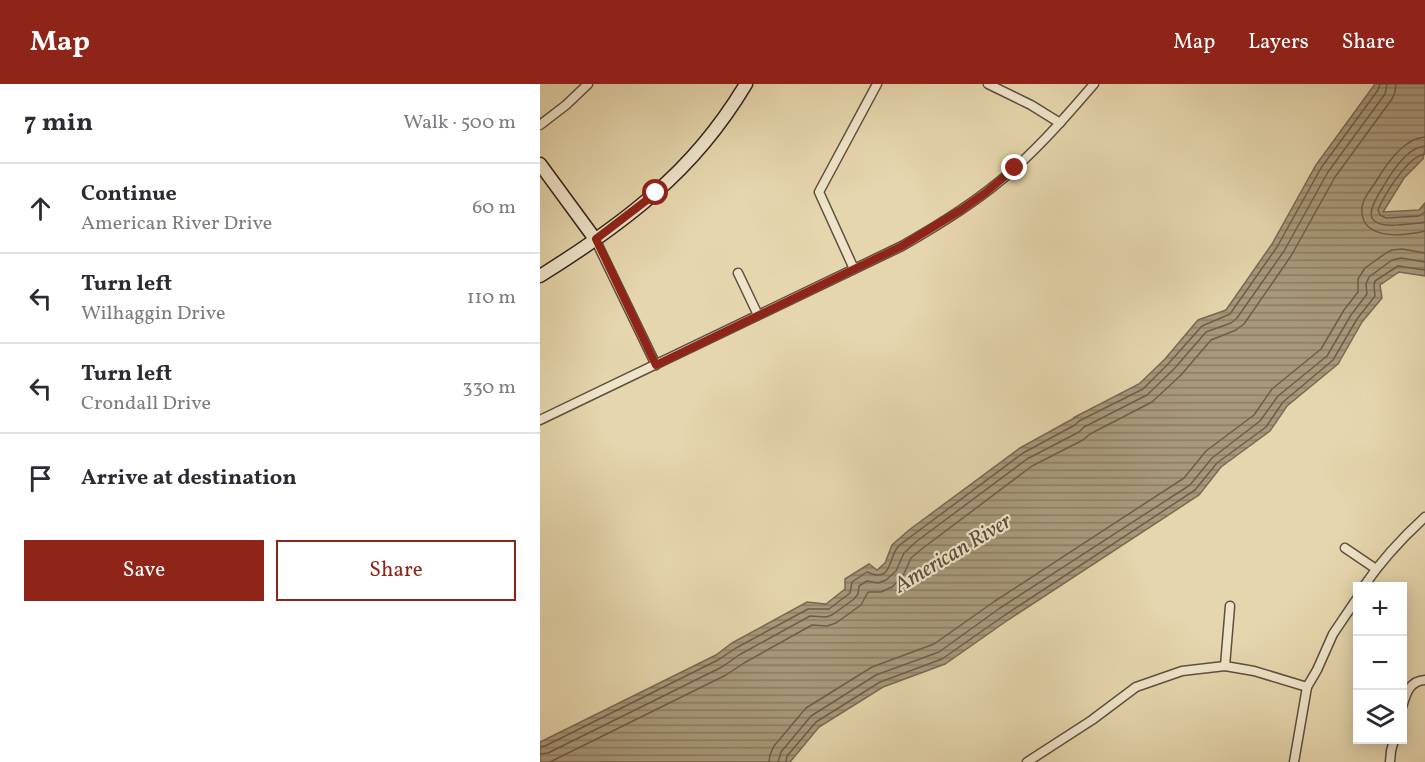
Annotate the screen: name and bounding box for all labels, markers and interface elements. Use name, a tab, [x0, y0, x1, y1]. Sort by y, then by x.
text: Map	[30, 23, 90, 62]
text: Map	[1173, 28, 1215, 57]
text: Layers	[1248, 28, 1309, 57]
text: Share	[1342, 28, 1395, 57]
text: 7 min	[24, 105, 93, 141]
text: Walk · 500 m	[403, 109, 516, 137]
route end	[1001, 154, 1027, 180]
text: Continue	[81, 179, 177, 210]
route start	[642, 179, 668, 205]
icon: ahead	[24, 192, 57, 225]
text: 60 m	[472, 194, 516, 222]
text: American River Drive	[81, 210, 272, 238]
text: Turn left	[81, 269, 172, 300]
icon: left	[24, 282, 57, 315]
text: 110 m	[467, 284, 516, 312]
text: Wilhaggin Drive	[81, 300, 226, 328]
text: Turn left	[81, 359, 172, 390]
icon: left	[24, 372, 57, 405]
text: 330 m	[462, 374, 516, 402]
text: Crondall Drive	[81, 390, 211, 418]
icon: arrive	[24, 462, 57, 495]
text: Arrive at destination	[81, 463, 297, 494]
water label: American River	[888, 506, 1019, 602]
button: Save	[24, 540, 264, 601]
button: Share	[276, 540, 516, 601]
map controls	[1353, 582, 1407, 744]
button: +	[1353, 582, 1407, 636]
button: −	[1353, 636, 1407, 690]
button: layers	[1353, 690, 1407, 744]

